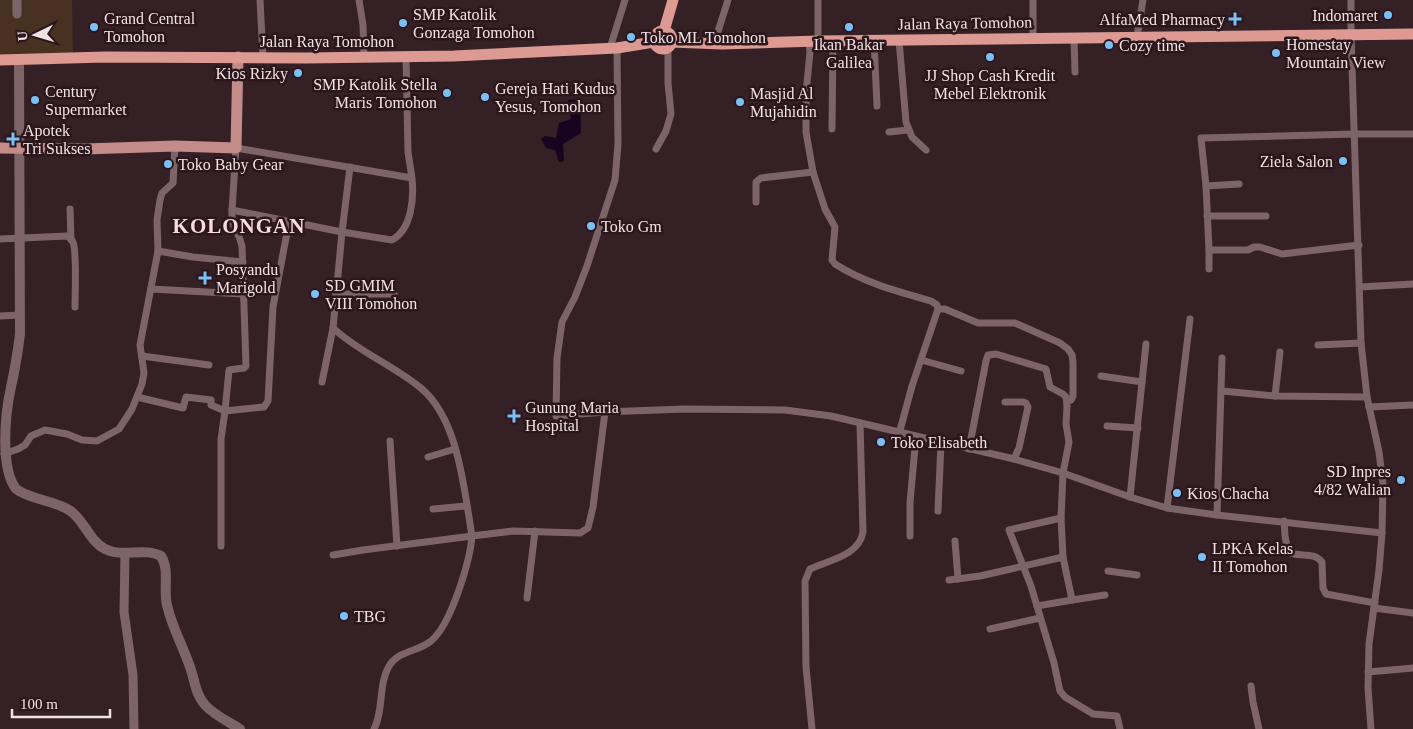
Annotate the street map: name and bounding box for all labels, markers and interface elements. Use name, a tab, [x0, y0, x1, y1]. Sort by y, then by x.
place label: SMP Katolik Gonzaga Tomohon	[413, 6, 535, 42]
place label: Indomaret	[1312, 7, 1379, 24]
marker: Indomaret	[1382, 9, 1394, 21]
north arrow	[10, 10, 60, 60]
place label: Grand Central Tomohon	[104, 10, 196, 45]
place label: AlfaMed Pharmacy	[1099, 11, 1225, 29]
street label: Jalan Raya Tomohon	[898, 13, 1032, 34]
marker: AlfaMed Pharmacy	[1229, 13, 1241, 25]
marker: SMP Katolik Gonzaga Tomohon	[397, 17, 409, 29]
marker: Grand Central Tomohon	[88, 21, 100, 33]
marker: Ikan Bakar Galilea	[843, 21, 855, 33]
place label: Toko ML Tomohon	[641, 29, 766, 46]
text: U	[15, 30, 30, 42]
marker: Toko ML Tomohon	[625, 31, 637, 43]
street label: Jalan Raya Tomohon	[260, 33, 394, 51]
place label: Ikan Bakar Galilea	[814, 36, 885, 71]
place label: Homestay Mountain View	[1286, 36, 1386, 71]
place label: Cozy time	[1119, 37, 1185, 55]
marker: Cozy time	[1103, 39, 1115, 51]
marker: Homestay Mountain View	[1270, 47, 1282, 59]
marker: JJ Shop Cash Kredit Mebel Elektronik	[984, 51, 996, 63]
place label: Kios Rizky	[216, 65, 288, 83]
marker: Kios Rizky	[292, 67, 304, 79]
place label: JJ Shop Cash Kredit Mebel Elektronik	[925, 67, 1056, 102]
place label: SMP Katolik Stella Maris Tomohon	[313, 76, 437, 111]
place label: Gereja Hati Kudus Yesus, Tomohon	[495, 80, 615, 115]
place label: Century Supermarket	[45, 83, 127, 119]
place label: Masjid Al Mujahidin	[750, 85, 817, 121]
marker: SMP Katolik Stella Maris Tomohon	[441, 87, 453, 99]
marker: Gereja Hati Kudus Yesus, Tomohon	[479, 91, 491, 103]
marker: Century Supermarket	[29, 94, 41, 106]
marker: Masjid Al Mujahidin	[734, 96, 746, 108]
place label: Apotek Tri Sukses	[23, 122, 90, 157]
marker: Apotek Tri Sukses	[7, 133, 19, 145]
place label: Ziela Salon	[1260, 153, 1333, 170]
marker: Ziela Salon	[1337, 155, 1349, 167]
place label: Toko Baby Gear	[178, 156, 284, 174]
marker: Toko Baby Gear	[162, 158, 174, 170]
district label: KOLONGAN	[173, 214, 305, 238]
place label: Toko Gm	[601, 218, 662, 235]
marker: Toko Gm	[585, 220, 597, 232]
place label: Posyandu Marigold	[216, 261, 278, 297]
marker: Posyandu Marigold	[198, 271, 212, 285]
place label: SD GMIM VIII Tomohon	[325, 277, 417, 312]
marker: SD GMIM VIII Tomohon	[309, 288, 321, 300]
place label: Gunung Maria Hospital	[525, 399, 619, 435]
marker: Gunung Maria Hospital	[507, 409, 521, 423]
place label: Toko Elisabeth	[891, 434, 987, 451]
marker: Toko Elisabeth	[875, 436, 887, 448]
place label: SD Inpres 4/82 Walian	[1314, 463, 1391, 498]
marker: SD Inpres 4/82 Walian	[1395, 474, 1407, 486]
place label: Kios Chacha	[1187, 485, 1269, 502]
marker: Kios Chacha	[1171, 487, 1183, 499]
place label: LPKA Kelas II Tomohon	[1212, 540, 1293, 575]
marker: LPKA Kelas II Tomohon	[1196, 551, 1208, 563]
place label: TBG	[354, 608, 386, 625]
marker: TBG	[338, 610, 350, 622]
scale bar	[12, 686, 110, 718]
text: 100 m	[20, 696, 58, 712]

